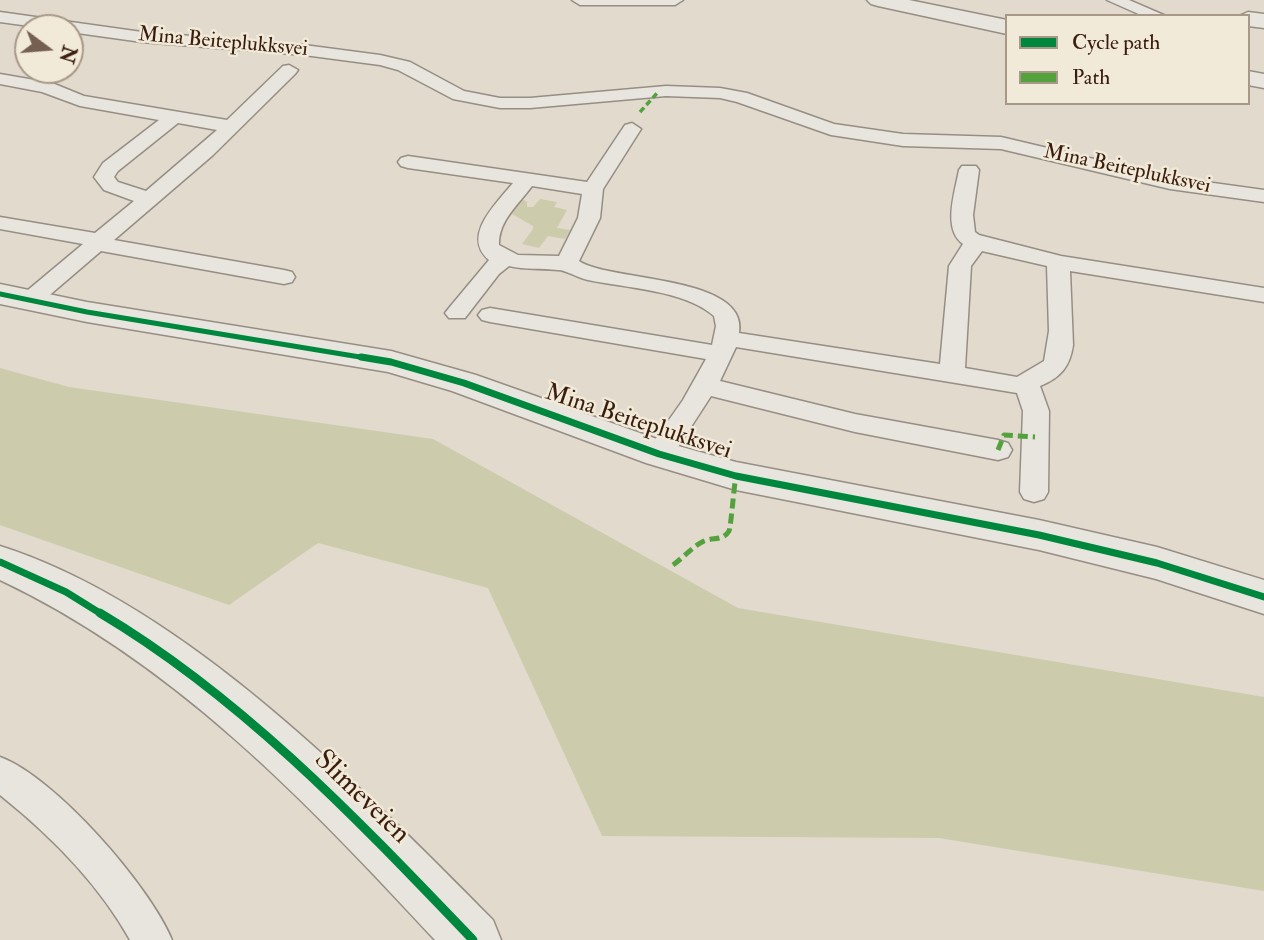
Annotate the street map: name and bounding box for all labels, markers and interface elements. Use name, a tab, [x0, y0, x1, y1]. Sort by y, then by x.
north arrow	[14, 14, 84, 84]
legend	[1005, 14, 1250, 105]
street label: Mina Beiteplukksvei	[137, 23, 309, 63]
text: Cycle path	[1072, 29, 1160, 56]
text: N	[53, 43, 81, 66]
text: Path	[1072, 64, 1110, 91]
street label: Mina Beiteplukksvei	[1041, 140, 1213, 200]
street label: Mina Beiteplukksvei	[541, 379, 735, 467]
street label: Slimeveien	[306, 744, 416, 852]

